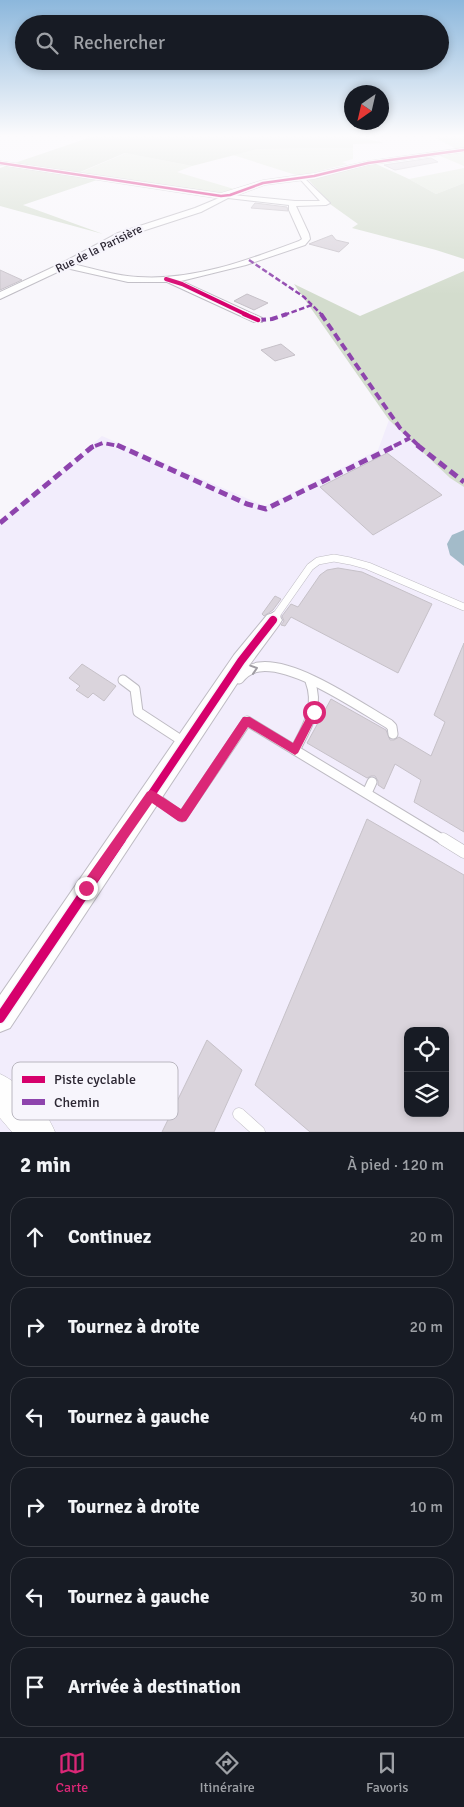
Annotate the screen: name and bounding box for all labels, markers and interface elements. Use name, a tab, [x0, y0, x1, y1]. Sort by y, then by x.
search box	[15, 15, 449, 70]
icon: search	[33, 29, 61, 57]
text: Rechercher	[73, 31, 165, 55]
north arrow	[344, 85, 389, 130]
street label: Rue de la Parisière	[53, 222, 145, 276]
one-way arrow	[249, 665, 258, 675]
route start	[303, 701, 326, 724]
route end	[75, 877, 98, 900]
map controls	[404, 1027, 449, 1117]
button: locate	[404, 1027, 449, 1072]
legend	[12, 1062, 178, 1120]
text: Piste cyclable	[54, 1071, 136, 1088]
button: layers	[404, 1072, 449, 1117]
text: Chemin	[54, 1094, 100, 1111]
text: 2 min	[20, 1152, 71, 1178]
text: À pied · 120 m	[347, 1155, 444, 1175]
icon: ahead	[21, 1223, 49, 1251]
text: Continuez	[68, 1225, 151, 1249]
text: 20 m	[409, 1227, 443, 1247]
icon: right	[21, 1313, 49, 1341]
text: Tournez à droite	[68, 1315, 200, 1339]
text: 20 m	[409, 1317, 443, 1337]
icon: left	[21, 1403, 49, 1431]
text: Tournez à gauche	[68, 1405, 209, 1429]
text: 40 m	[409, 1407, 443, 1427]
icon: right	[21, 1493, 49, 1521]
text: Tournez à droite	[68, 1495, 200, 1519]
text: 10 m	[409, 1497, 443, 1517]
icon: left	[21, 1583, 49, 1611]
text: Tournez à gauche	[68, 1585, 209, 1609]
text: 30 m	[409, 1587, 443, 1607]
icon: arrive	[21, 1673, 49, 1701]
text: Arrivée à destination	[68, 1675, 241, 1699]
tab: Carte	[56, 1749, 88, 1796]
tab: Itinéraire	[199, 1749, 255, 1796]
tab: Favoris	[366, 1749, 408, 1796]

